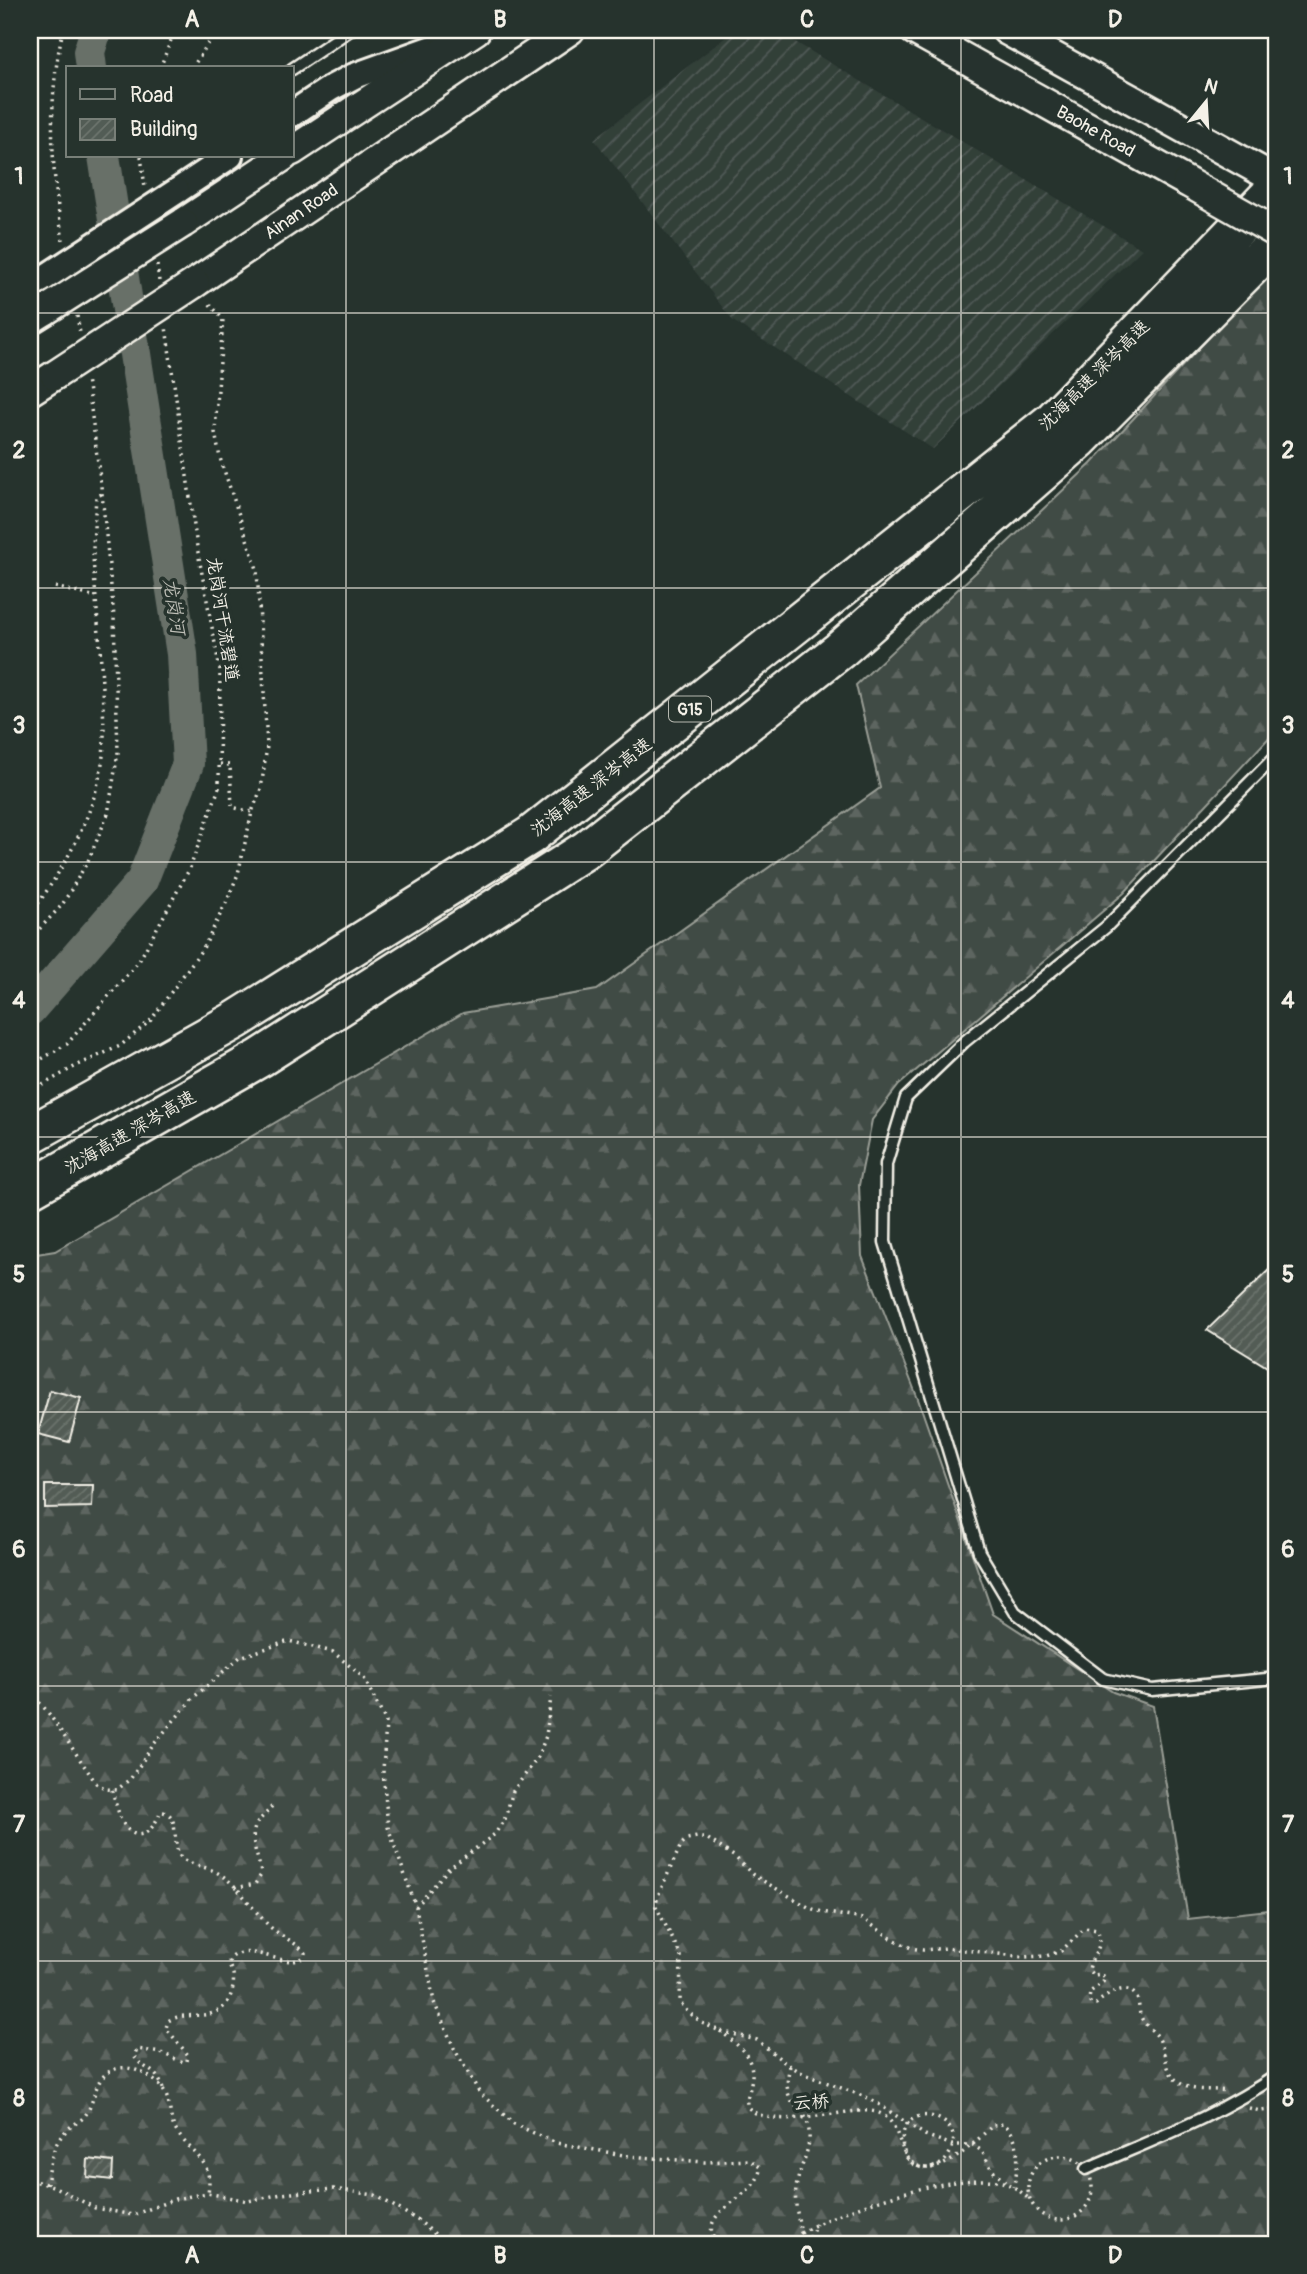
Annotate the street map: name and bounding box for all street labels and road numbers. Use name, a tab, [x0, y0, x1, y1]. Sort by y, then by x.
street label: Baohe Road	[1052, 100, 1139, 163]
street label: Ainan Road	[260, 179, 343, 245]
street label: 沈海高速 深岑高速	[1034, 315, 1155, 436]
street label: 龙岗河干流碧道	[201, 555, 244, 683]
road number: G15	[669, 696, 711, 722]
street label: 沈海高速 深岑高速	[526, 733, 657, 842]
street label: 沈海高速 深岑高速	[60, 1085, 200, 1179]
street label: 云桥	[792, 2090, 830, 2115]

